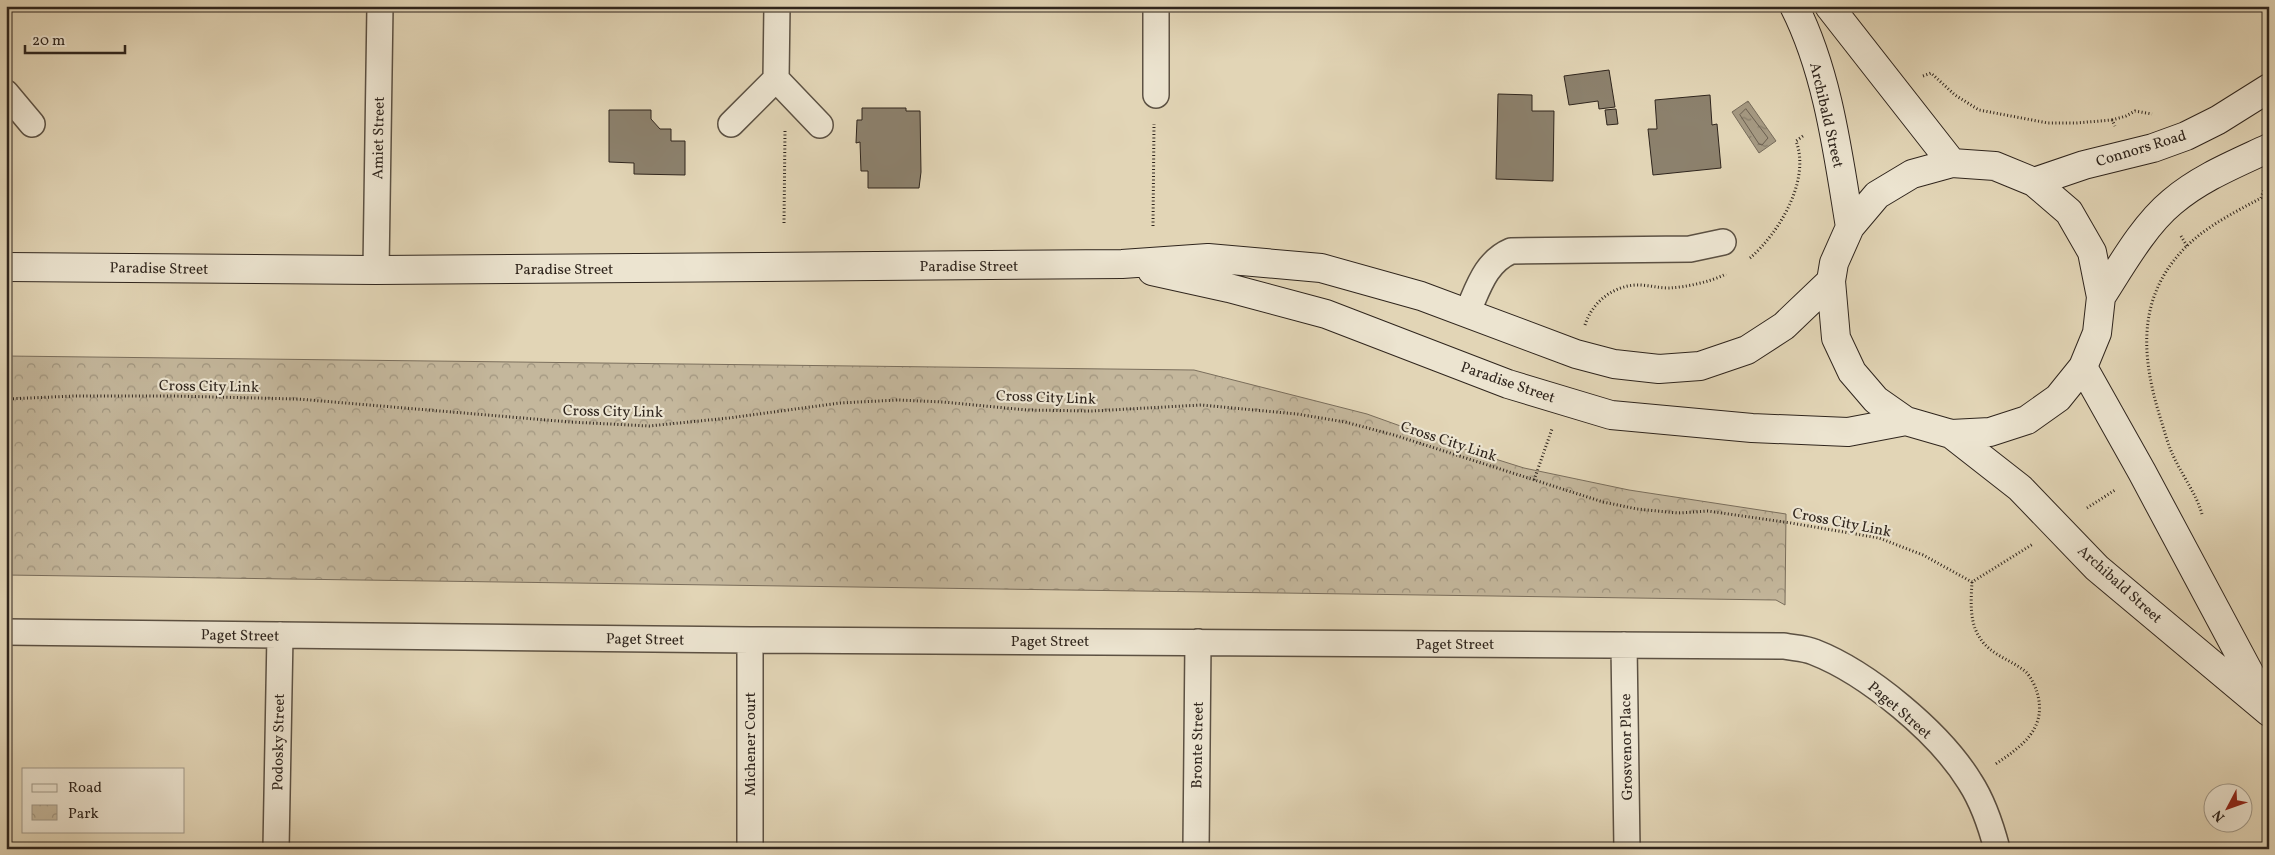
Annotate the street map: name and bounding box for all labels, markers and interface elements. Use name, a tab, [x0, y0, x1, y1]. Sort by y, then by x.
scale bar	[25, 22, 125, 54]
text: 20 m	[32, 31, 65, 52]
street label: Archibald Street	[1803, 61, 1848, 170]
street label: Amiet Street	[368, 96, 391, 180]
street label: Connors Road	[2094, 126, 2189, 173]
street label: Paradise Street	[920, 257, 1018, 278]
street label: Paradise Street	[109, 258, 209, 281]
street label: Paradise Street	[515, 260, 613, 281]
street label: Paradise Street	[1457, 357, 1558, 409]
street label: Cross City Link	[159, 376, 259, 399]
street label: Cross City Link	[996, 386, 1096, 411]
street label: Cross City Link	[563, 401, 663, 424]
street label: Cross City Link	[1398, 417, 1499, 468]
street label: Cross City Link	[1791, 504, 1893, 543]
street label: Archibald Street	[2072, 541, 2166, 629]
street label: Paget Street	[201, 625, 279, 648]
street label: Paget Street	[606, 629, 684, 652]
street label: Paget Street	[1011, 632, 1089, 653]
street label: Paget Street	[1416, 635, 1494, 656]
street label: Paget Street	[1862, 677, 1936, 745]
street label: Michener Court	[741, 692, 762, 796]
street label: Podosky Street	[268, 693, 291, 791]
street label: Grosvenor Place	[1616, 693, 1639, 801]
street label: Bronte Street	[1187, 701, 1210, 789]
legend	[22, 768, 185, 832]
text: Road	[68, 778, 102, 799]
north arrow	[2202, 782, 2252, 832]
text: Park	[68, 804, 99, 825]
text: N	[2209, 805, 2230, 826]

